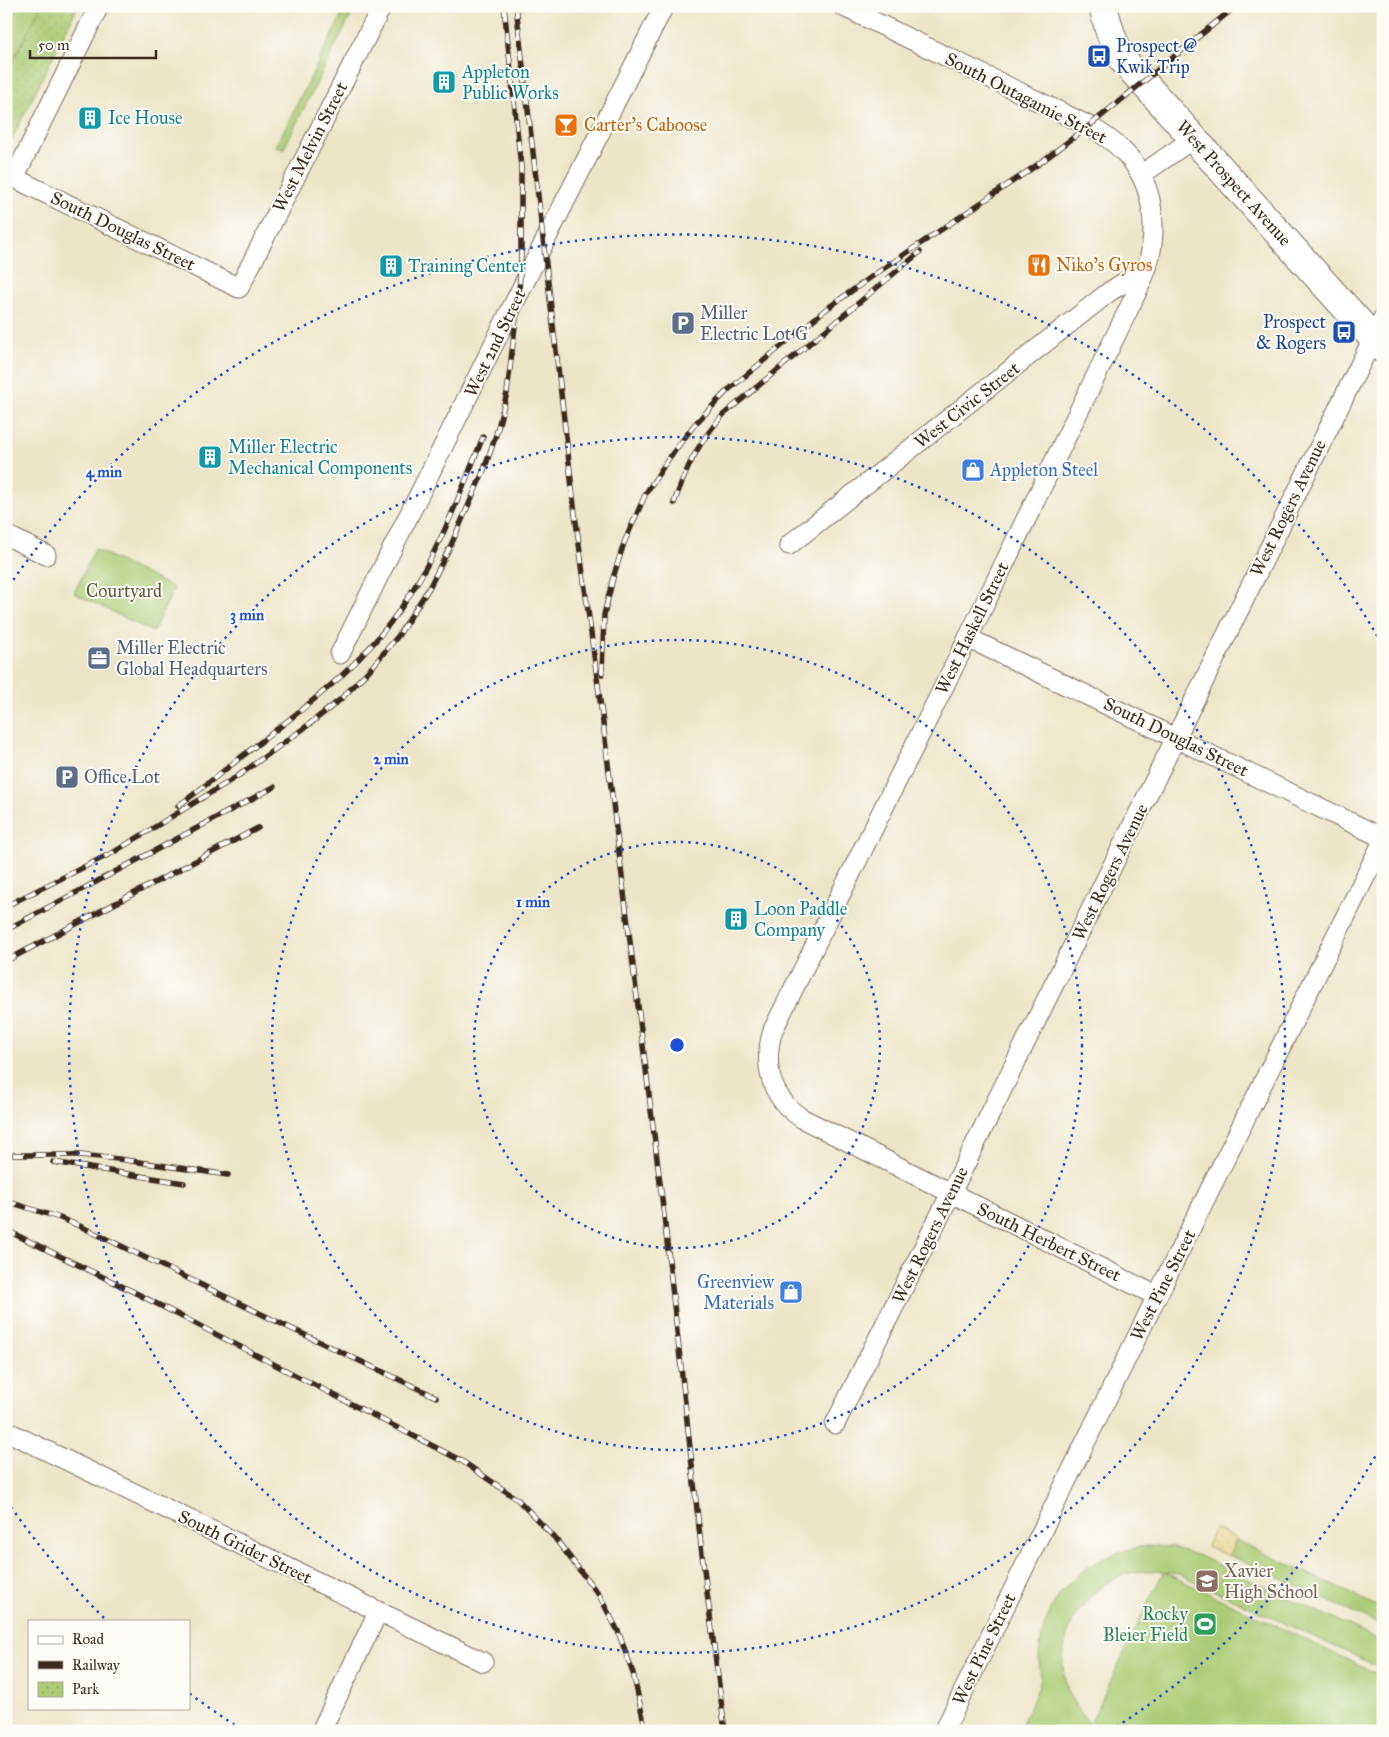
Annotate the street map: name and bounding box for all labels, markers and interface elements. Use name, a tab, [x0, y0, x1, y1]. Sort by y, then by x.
scale bar	[30, 28, 156, 60]
place label: Prospect @ Kwik Trip	[1116, 35, 1197, 78]
text: 50 m	[38, 36, 70, 54]
bus stop icon: Prospect @ Kwik Trip	[1086, 43, 1112, 69]
street label: South Outagamie Street	[941, 48, 1111, 150]
place label: Appleton Public Works	[461, 61, 559, 104]
building icon: Appleton Public Works	[431, 69, 457, 95]
street label: West Melvin Street	[268, 78, 353, 216]
building icon: Ice House	[77, 105, 103, 131]
place label: Ice House	[108, 107, 183, 129]
bar icon: Carter's Caboose	[553, 112, 579, 138]
place label: Carter's Caboose	[584, 114, 707, 136]
street label: West Prospect Avenue	[1172, 116, 1296, 250]
street label: South Douglas Street	[47, 186, 200, 277]
restaurant icon: Niko's Gyros	[1026, 252, 1052, 278]
building icon: Training Center	[378, 253, 404, 279]
place label: Niko's Gyros	[1056, 254, 1152, 276]
place label: Training Center	[408, 255, 526, 278]
street label: West 2nd Street	[459, 285, 531, 400]
place label: Miller Electric Lot G	[700, 302, 808, 345]
parking icon: Miller Electric Lot G	[670, 310, 696, 336]
place label: Prospect & Rogers	[1256, 311, 1327, 355]
bus stop icon: Prospect & Rogers	[1331, 319, 1357, 345]
street label: West Civic Street	[910, 357, 1024, 453]
place label: Miller Electric Mechanical Components	[228, 436, 412, 479]
street label: West Rogers Avenue	[1245, 436, 1332, 580]
building icon: Miller Electric Mechanical Components	[197, 444, 223, 470]
shop icon: Appleton Steel	[960, 457, 986, 483]
place label: Appleton Steel	[989, 459, 1098, 481]
text: 4 min	[86, 463, 123, 482]
street label: West Haskell Street	[930, 558, 1014, 698]
park label: Courtyard	[86, 580, 162, 602]
text: 3 min	[230, 606, 265, 625]
place label: Miller Electric Global Headquarters	[116, 637, 267, 681]
office icon: Miller Electric Global Headquarters	[86, 645, 112, 671]
street label: South Douglas Street	[1100, 692, 1253, 783]
text: 2 min	[373, 750, 410, 768]
parking icon: Office Lot	[54, 764, 80, 790]
place label: Office Lot	[84, 766, 160, 788]
street label: West Rogers Avenue	[1067, 800, 1154, 944]
text: 1 min	[516, 893, 551, 911]
place label: Loon Paddle Company	[754, 898, 847, 941]
building icon: Loon Paddle Company	[723, 906, 749, 932]
centre of rings	[668, 1036, 686, 1054]
street label: West Rogers Avenue	[887, 1163, 974, 1307]
street label: South Herbert Street	[974, 1198, 1125, 1287]
street label: West Pine Street	[1126, 1225, 1201, 1344]
place label: Greenview Materials	[697, 1271, 774, 1314]
shop icon: Greenview Materials	[778, 1279, 804, 1305]
street label: South Grider Street	[175, 1505, 316, 1589]
place label: Xavier High School	[1224, 1560, 1318, 1604]
school or university icon: Xavier High School	[1194, 1568, 1220, 1594]
street label: West Pine Street	[947, 1589, 1021, 1709]
place label: Rocky Bleier Field	[1103, 1603, 1189, 1646]
sports icon: Rocky Bleier Field	[1192, 1611, 1218, 1637]
legend	[28, 1620, 190, 1710]
text: Road	[72, 1630, 104, 1648]
text: Railway	[72, 1656, 121, 1674]
text: Park	[72, 1680, 99, 1698]

